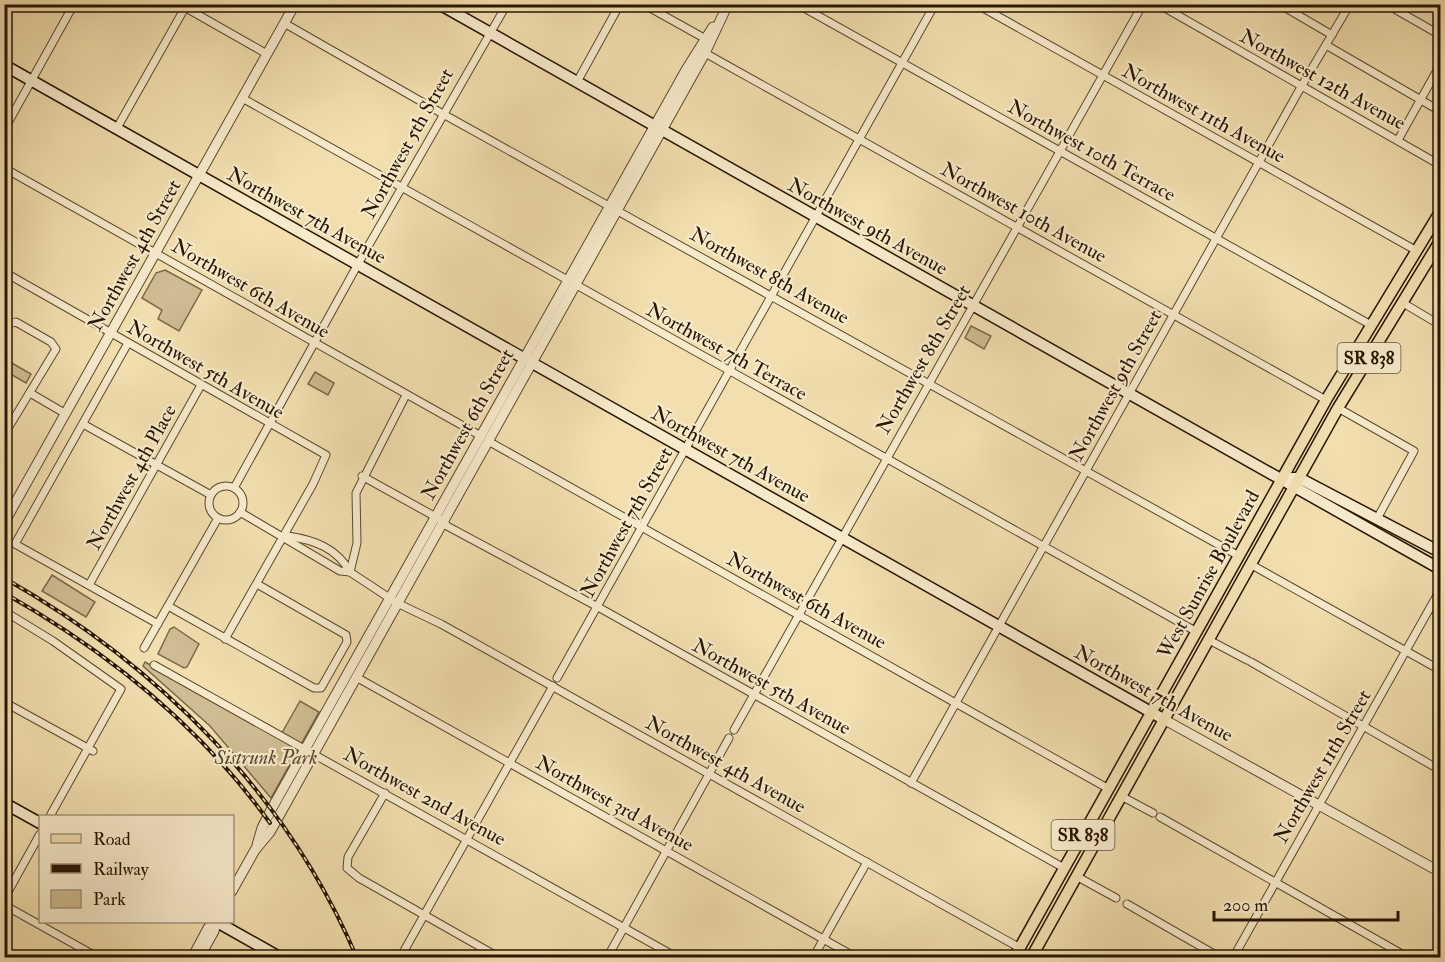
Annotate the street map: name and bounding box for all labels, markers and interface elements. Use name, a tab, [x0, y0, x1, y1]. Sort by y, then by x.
street label: Northwest 12th Avenue	[1235, 23, 1410, 135]
street label: Northwest 11th Avenue	[1118, 58, 1290, 169]
street label: Northwest 5th Street	[356, 63, 459, 223]
street label: Northwest 10th Terrace	[1003, 94, 1180, 207]
street label: Northwest 10th Avenue	[936, 156, 1111, 268]
street label: Northwest 7th Avenue	[223, 161, 390, 269]
street label: Northwest 9th Avenue	[784, 172, 952, 281]
street label: Northwest 4th Street	[82, 175, 187, 335]
street label: Northwest 8th Avenue	[686, 221, 854, 329]
street label: Northwest 6th Avenue	[167, 233, 334, 344]
street label: Northwest 8th Street	[871, 280, 977, 438]
street label: Northwest 7th Terrace	[642, 297, 812, 406]
street label: Northwest 9th Street	[1064, 305, 1168, 465]
street label: Northwest 5th Avenue	[123, 314, 289, 425]
road number: SR 838	[1338, 343, 1400, 373]
street label: Northwest 6th Street	[416, 344, 520, 504]
street label: Northwest 4th Place	[81, 400, 182, 554]
street label: Northwest 7th Avenue	[647, 400, 814, 508]
street label: Northwest 7th Street	[575, 442, 678, 602]
street label: West Sunrise Boulevard	[1151, 485, 1265, 664]
street label: Northwest 6th Avenue	[723, 546, 891, 655]
street label: Northwest 5th Avenue	[688, 633, 855, 740]
street label: Northwest 7th Avenue	[1070, 639, 1237, 747]
street label: Northwest 11th Street	[1268, 685, 1377, 847]
street label: Northwest 4th Avenue	[641, 710, 810, 819]
street label: Northwest 2nd Avenue	[339, 741, 510, 851]
park label: Sistrunk Park	[214, 745, 317, 770]
street label: Northwest 3rd Avenue	[532, 750, 698, 857]
legend	[39, 815, 234, 923]
road number: SR 838	[1052, 820, 1114, 850]
text: Road	[93, 828, 131, 851]
text: Railway	[93, 858, 150, 881]
scale bar	[1214, 884, 1398, 922]
text: Park	[93, 888, 126, 911]
text: 200 m	[1223, 894, 1268, 917]

